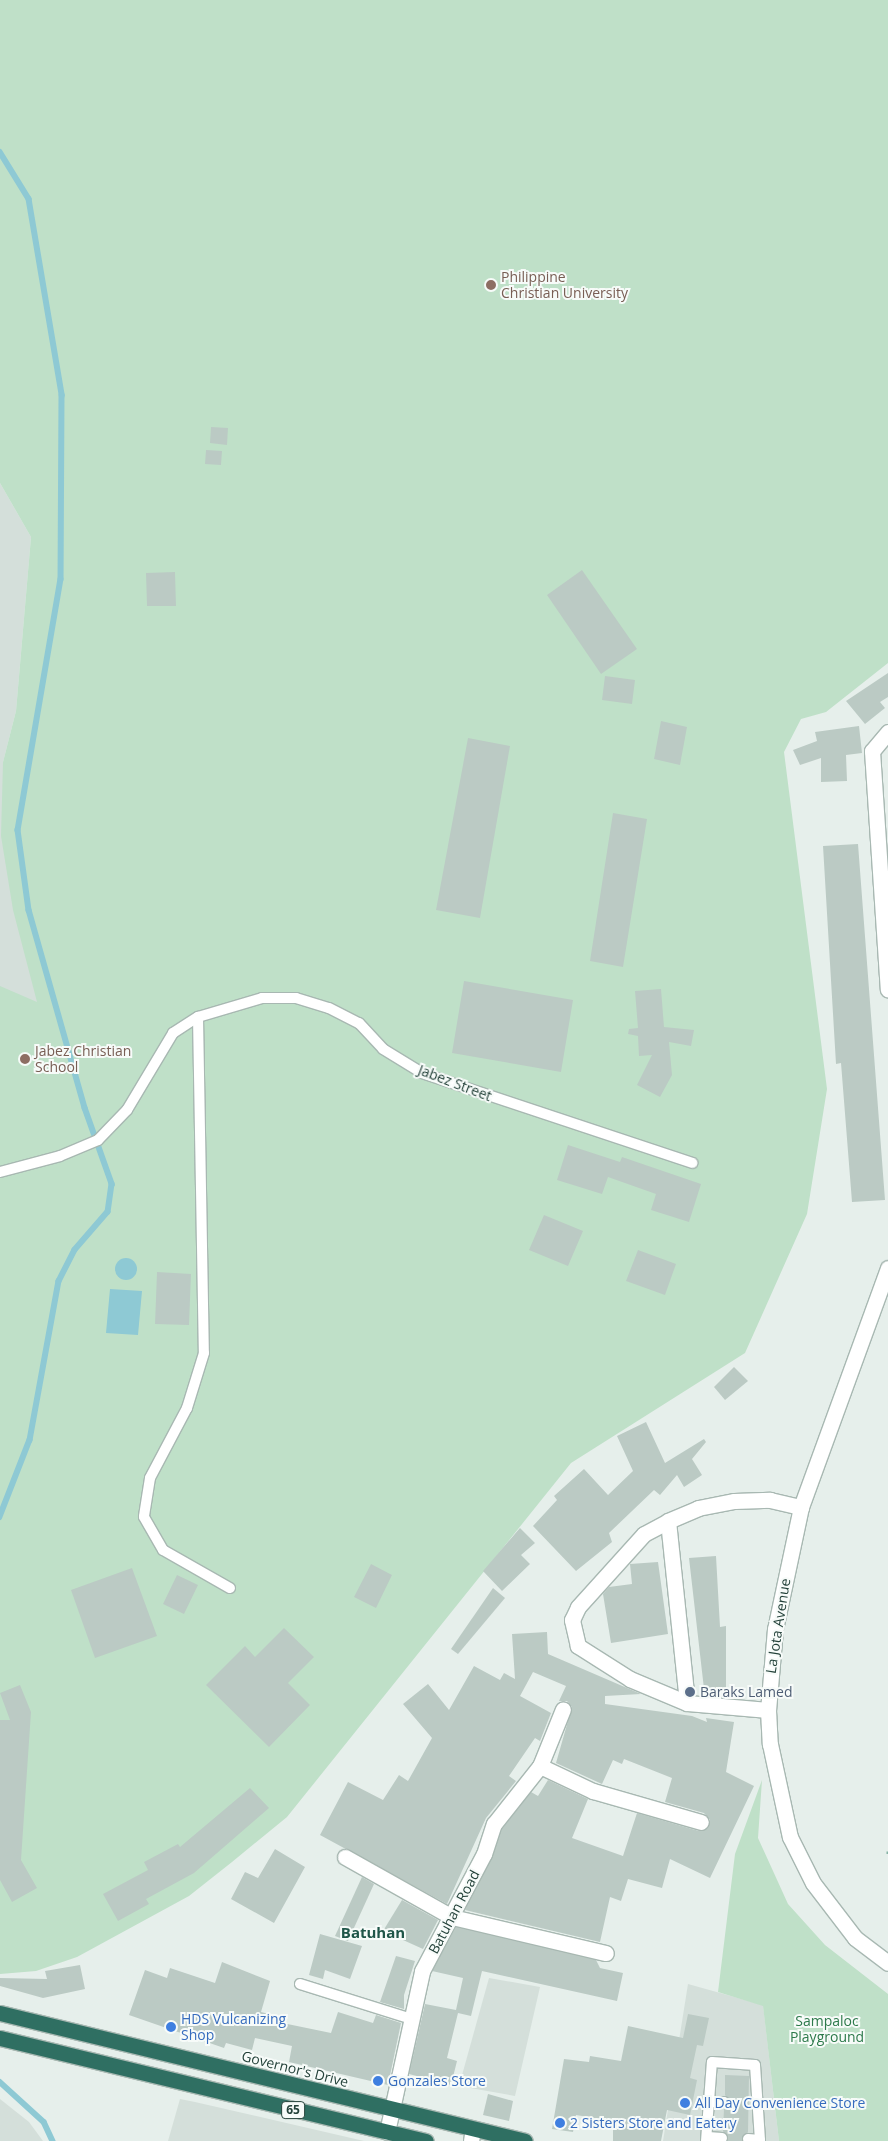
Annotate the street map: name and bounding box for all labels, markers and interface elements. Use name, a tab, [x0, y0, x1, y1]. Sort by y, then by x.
place label: Philippine Christian University	[501, 269, 628, 302]
marker: Philippine Christian University	[485, 279, 497, 291]
place label: Jabez Christian School	[35, 1043, 131, 1076]
marker: Jabez Christian School	[19, 1053, 31, 1065]
street label: Jabez Street	[416, 1061, 494, 1105]
street label: La Jota Avenue	[762, 1577, 794, 1675]
place label: Baraks Lamed	[700, 1684, 792, 1700]
marker: Baraks Lamed	[684, 1686, 696, 1698]
street label: Batuhan Road	[425, 1867, 483, 1957]
district label: Batuhan	[341, 1924, 405, 1942]
place label: HDS Vulcanizing Shop	[181, 2011, 286, 2044]
park label: Sampaloc Playground	[790, 2013, 864, 2045]
marker: HDS Vulcanizing Shop	[165, 2021, 177, 2033]
street label: Governor's Drive	[240, 2048, 350, 2090]
place label: Gonzales Store	[388, 2073, 486, 2089]
marker: Gonzales Store	[372, 2075, 384, 2087]
place label: All Day Convenience Store	[695, 2095, 865, 2111]
marker: All Day Convenience Store	[679, 2097, 691, 2109]
road number: 65	[280, 2100, 306, 2120]
place label: 2 Sisters Store and Eatery	[570, 2115, 736, 2131]
marker: 2 Sisters Store and Eatery	[554, 2117, 566, 2129]

